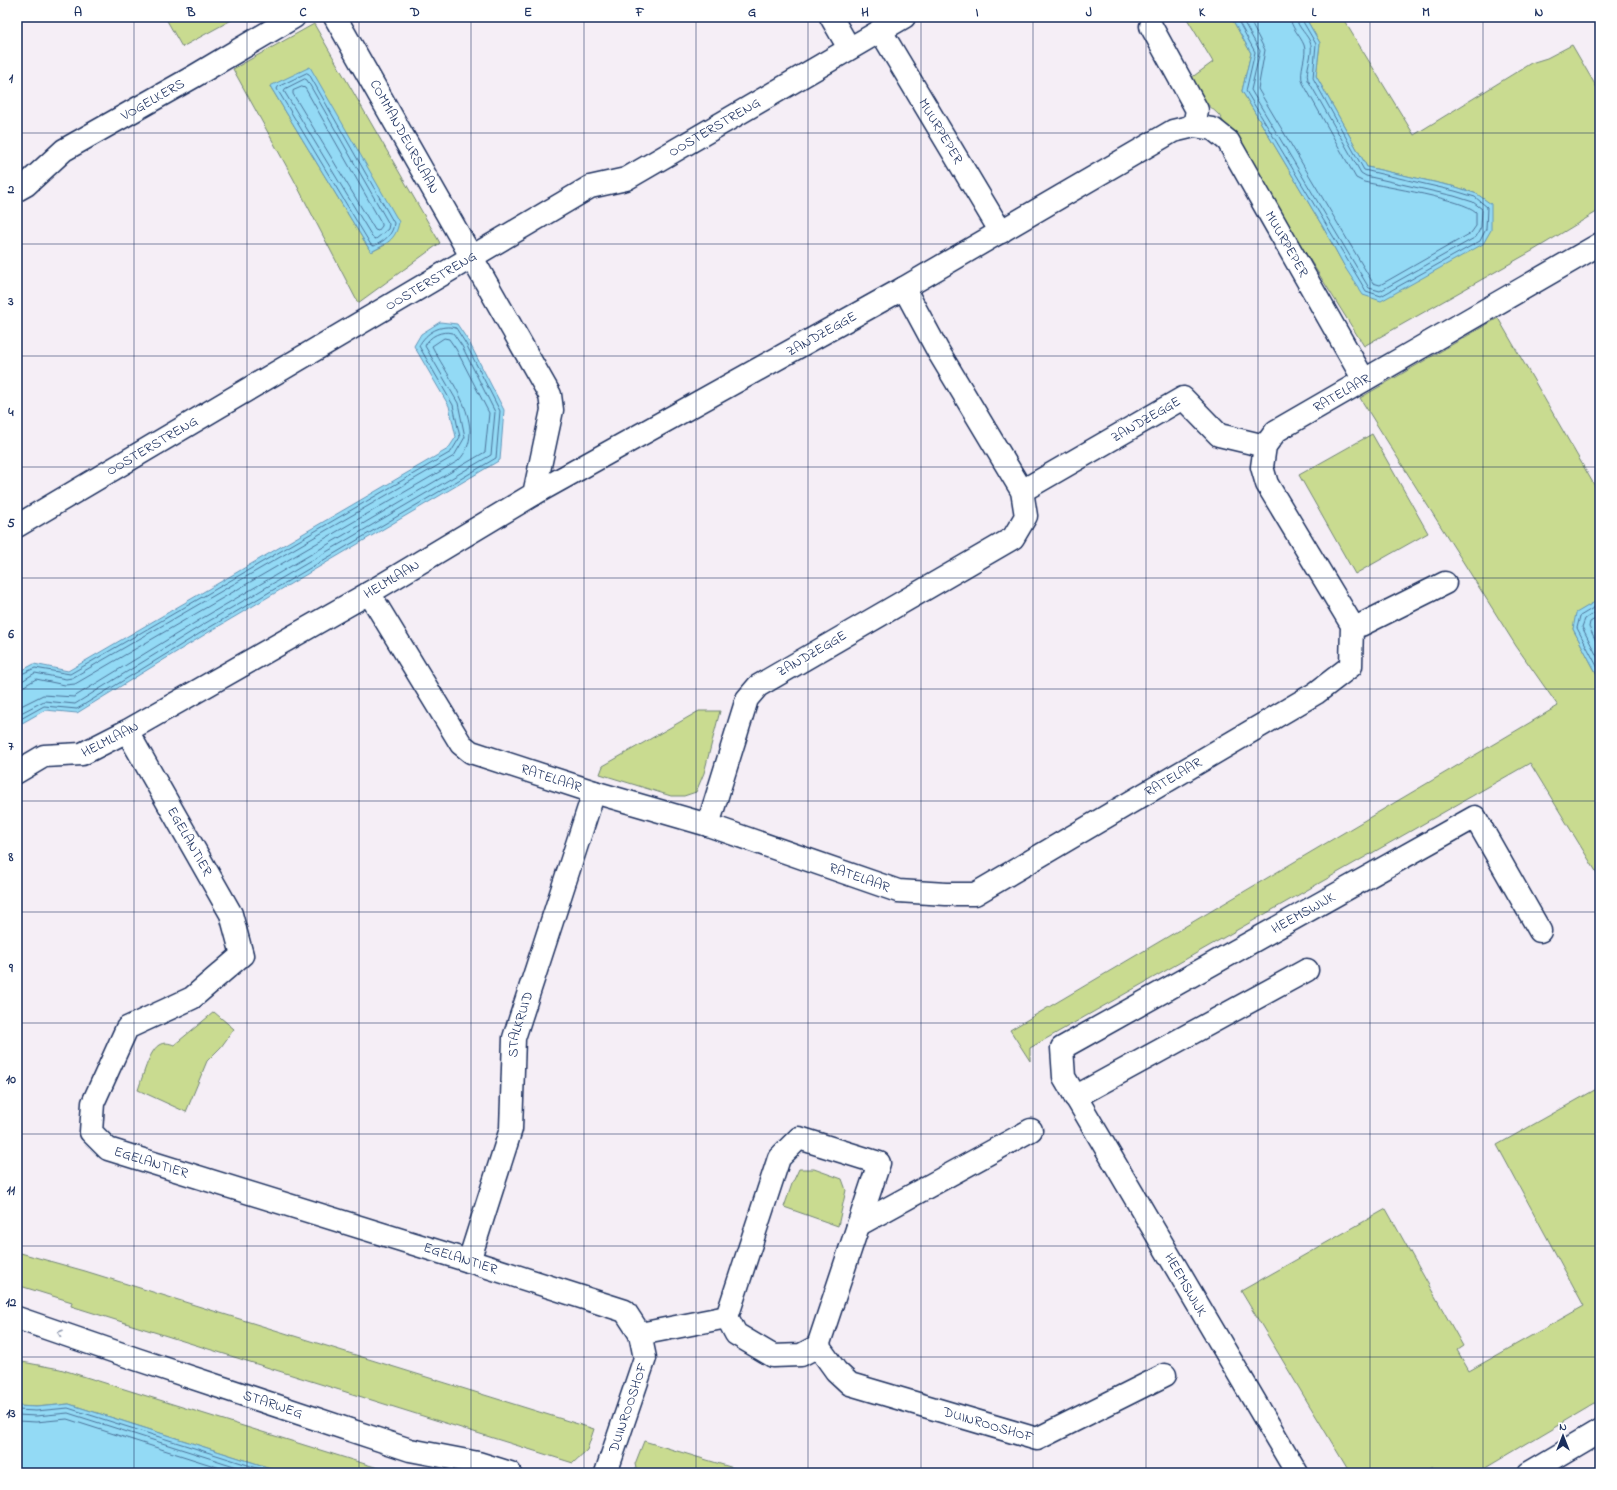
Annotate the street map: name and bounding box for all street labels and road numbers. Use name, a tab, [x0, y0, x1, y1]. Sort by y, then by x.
street label: VOGELKERS	[116, 73, 189, 127]
street label: COMMANDEURSLAAN	[364, 76, 444, 198]
street label: OOSTERSTRENG	[665, 92, 764, 163]
street label: MUURPEPER	[913, 94, 969, 168]
street label: MUURPEPER	[1259, 207, 1314, 281]
street label: OOSTERSTRENG	[381, 246, 481, 316]
street label: ZANDZEGGE	[782, 306, 860, 362]
street label: RATELAAR	[1309, 368, 1375, 418]
street label: ZANDZEGGE	[1107, 391, 1185, 448]
street label: OOSTERSTRENG	[102, 411, 202, 481]
street label: HELMLAAN	[360, 554, 424, 604]
street label: ZANDZEGGE	[773, 625, 851, 683]
street label: HELMLAAN	[78, 716, 143, 763]
street label: RATELAAR	[1141, 752, 1206, 802]
street label: RATELAAR	[518, 758, 585, 798]
street label: EGELANTIER	[162, 803, 218, 880]
street label: RATELAAR	[826, 857, 893, 898]
street label: HEEMSWIJK	[1267, 887, 1339, 939]
street label: STALKRUID	[503, 989, 539, 1058]
street label: EGELANTIER	[111, 1141, 191, 1184]
street label: EGELANTIER	[421, 1237, 500, 1280]
street label: HEEMSWIJK	[1158, 1249, 1212, 1321]
street label: DUINROOSHOF	[603, 1360, 653, 1456]
street label: STARWEG	[240, 1385, 306, 1424]
street label: DUINROOSHOF	[940, 1401, 1036, 1448]

